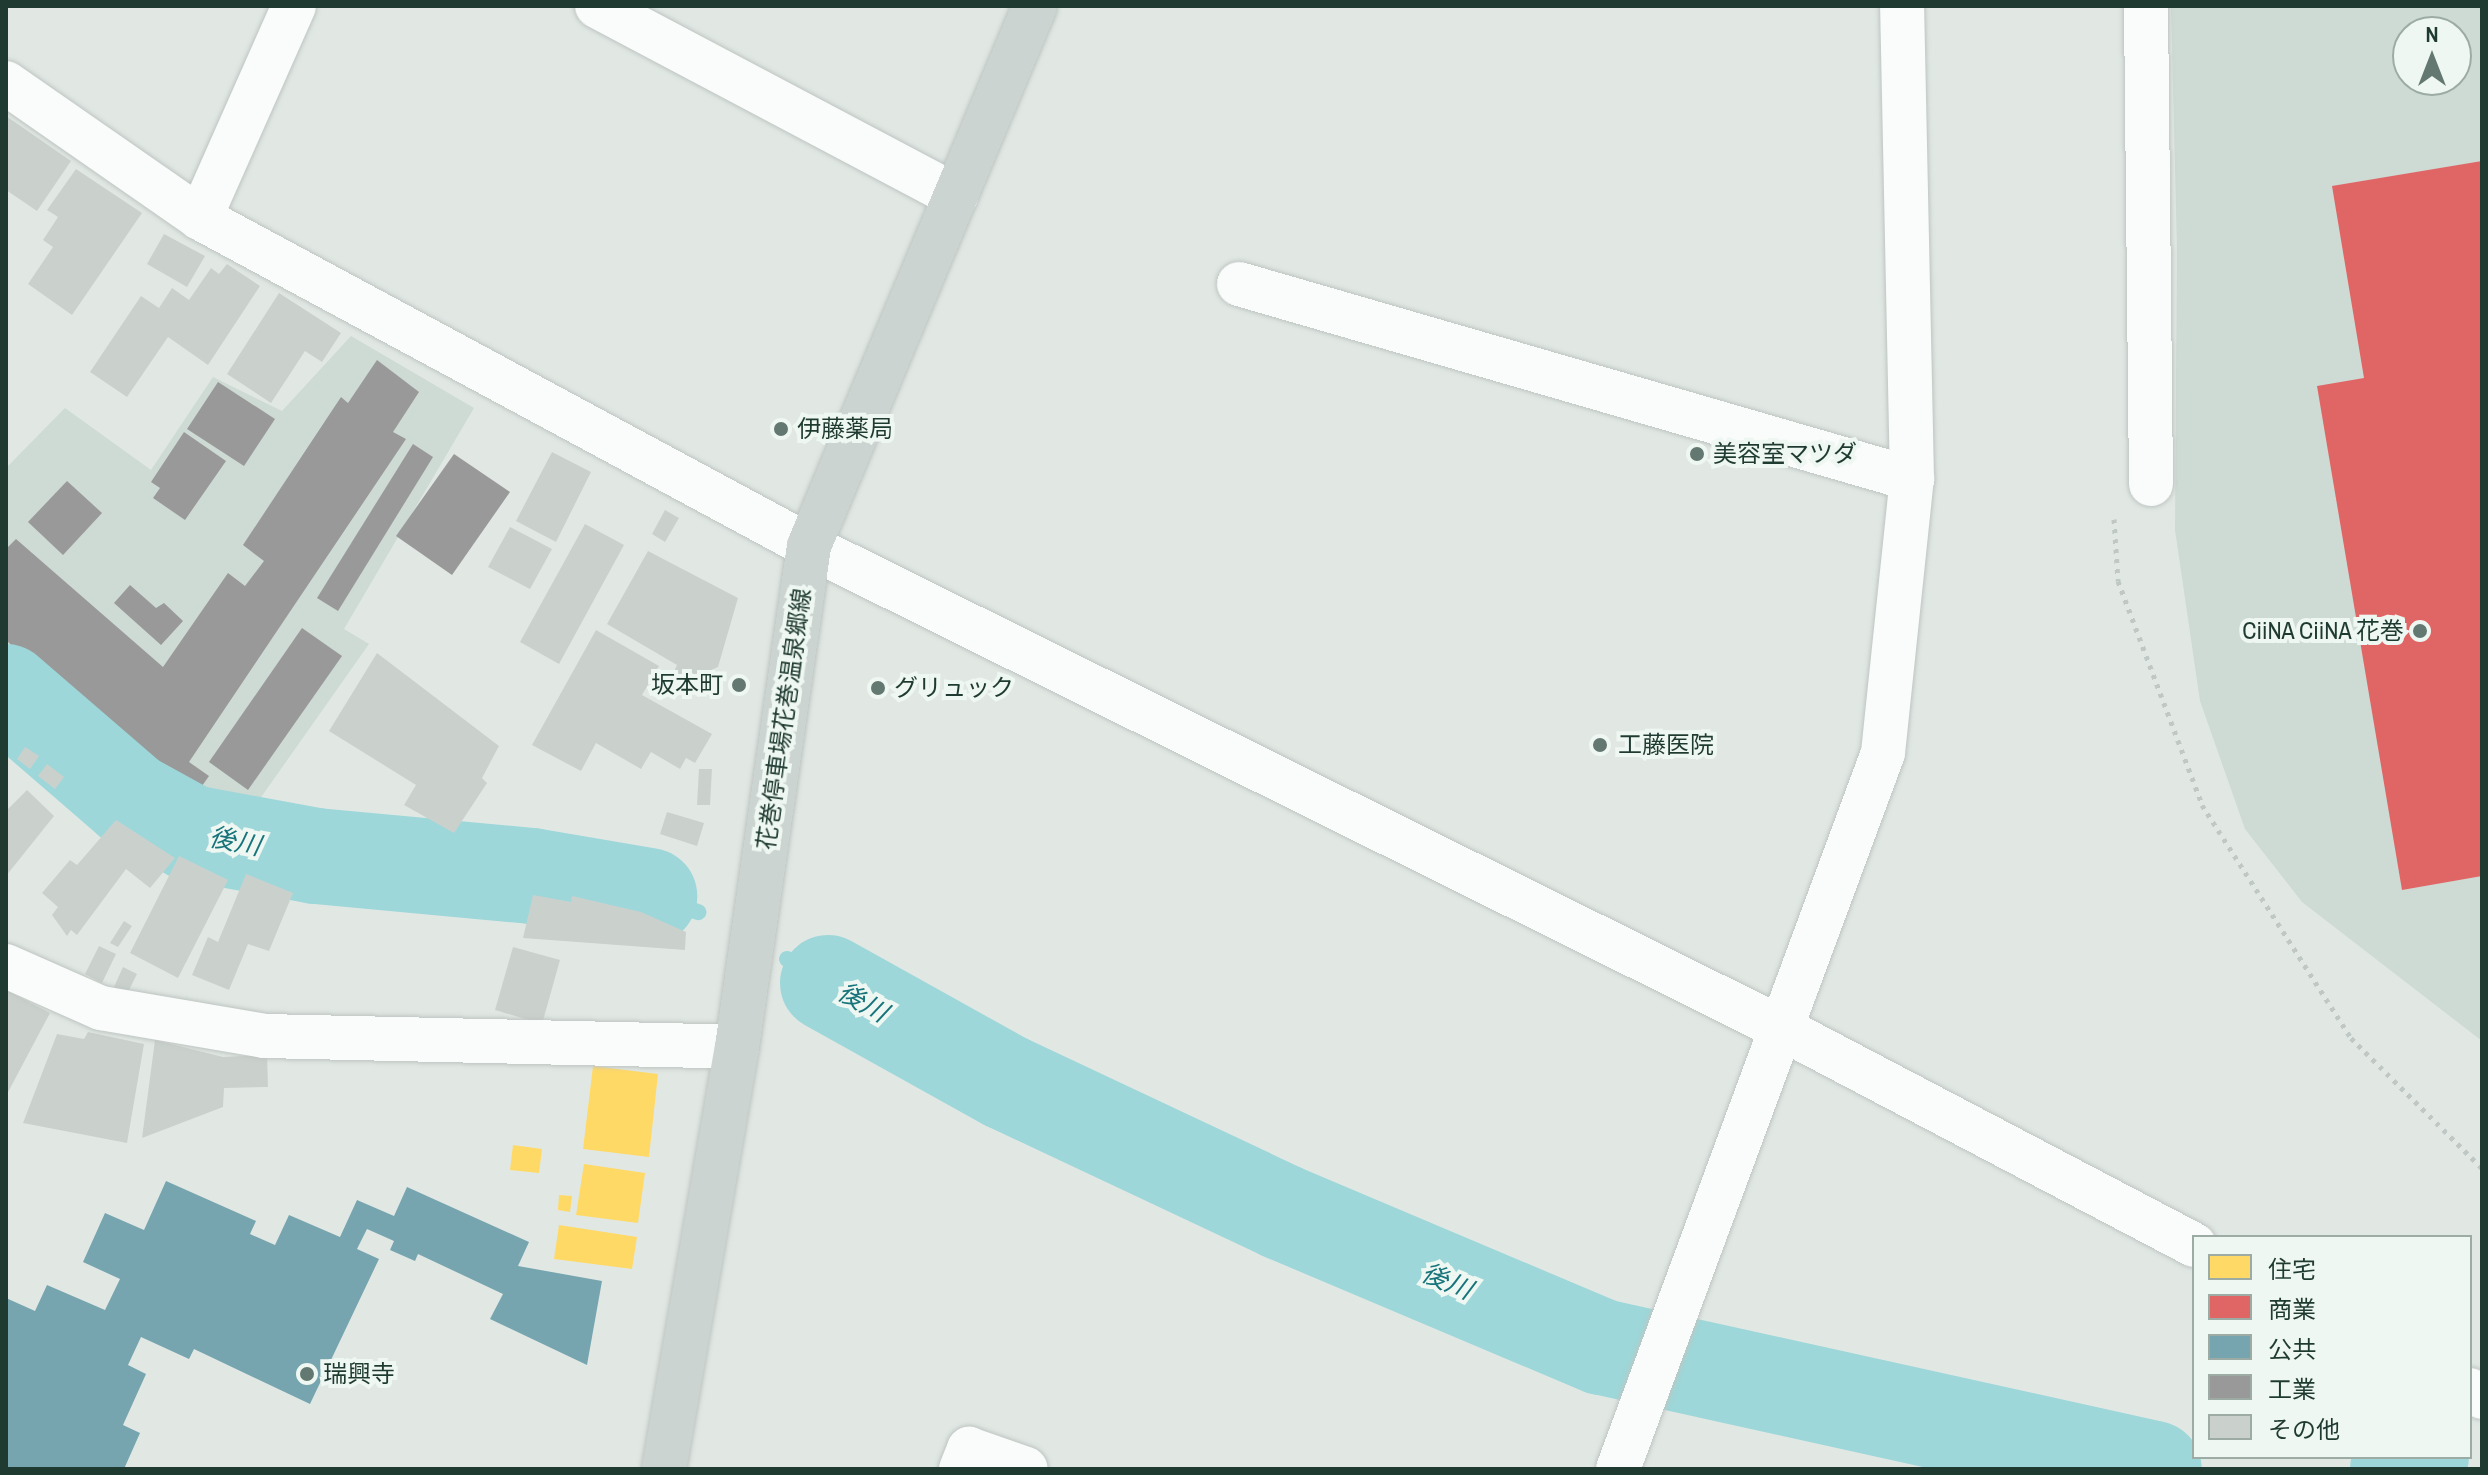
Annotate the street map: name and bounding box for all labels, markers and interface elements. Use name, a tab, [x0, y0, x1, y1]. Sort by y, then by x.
north arrow	[2392, 16, 2472, 96]
text: N	[2425, 19, 2439, 49]
place label: 伊藤薬局	[797, 415, 893, 443]
marker: 伊藤薬局	[772, 420, 790, 438]
place label: 美容室マツダ	[1713, 440, 1857, 468]
marker: 美容室マツダ	[1688, 445, 1706, 463]
street label: 花巻停車場花巻温泉郷線	[751, 586, 817, 852]
place label: CiiNA CiiNA 花巻	[2240, 617, 2404, 645]
marker: CiiNA CiiNA 花巻	[2411, 622, 2429, 640]
place label: 坂本町	[651, 671, 723, 699]
place label: グリュック	[894, 674, 1014, 702]
marker: 坂本町	[730, 676, 748, 694]
marker: グリュック	[869, 679, 887, 697]
place label: 工藤医院	[1618, 731, 1714, 759]
marker: 工藤医院	[1589, 734, 1611, 756]
water label: 後川	[207, 821, 263, 861]
water label: 後川	[833, 976, 893, 1028]
legend	[2192, 1235, 2472, 1459]
text: 住宅	[2268, 1253, 2316, 1285]
water label: 後川	[1417, 1256, 1477, 1306]
text: 商業	[2268, 1293, 2316, 1325]
text: 公共	[2268, 1333, 2316, 1365]
place label: 瑞興寺	[323, 1360, 395, 1388]
marker: 瑞興寺	[298, 1365, 316, 1383]
text: 工業	[2268, 1373, 2316, 1405]
text: その他	[2268, 1413, 2340, 1445]

